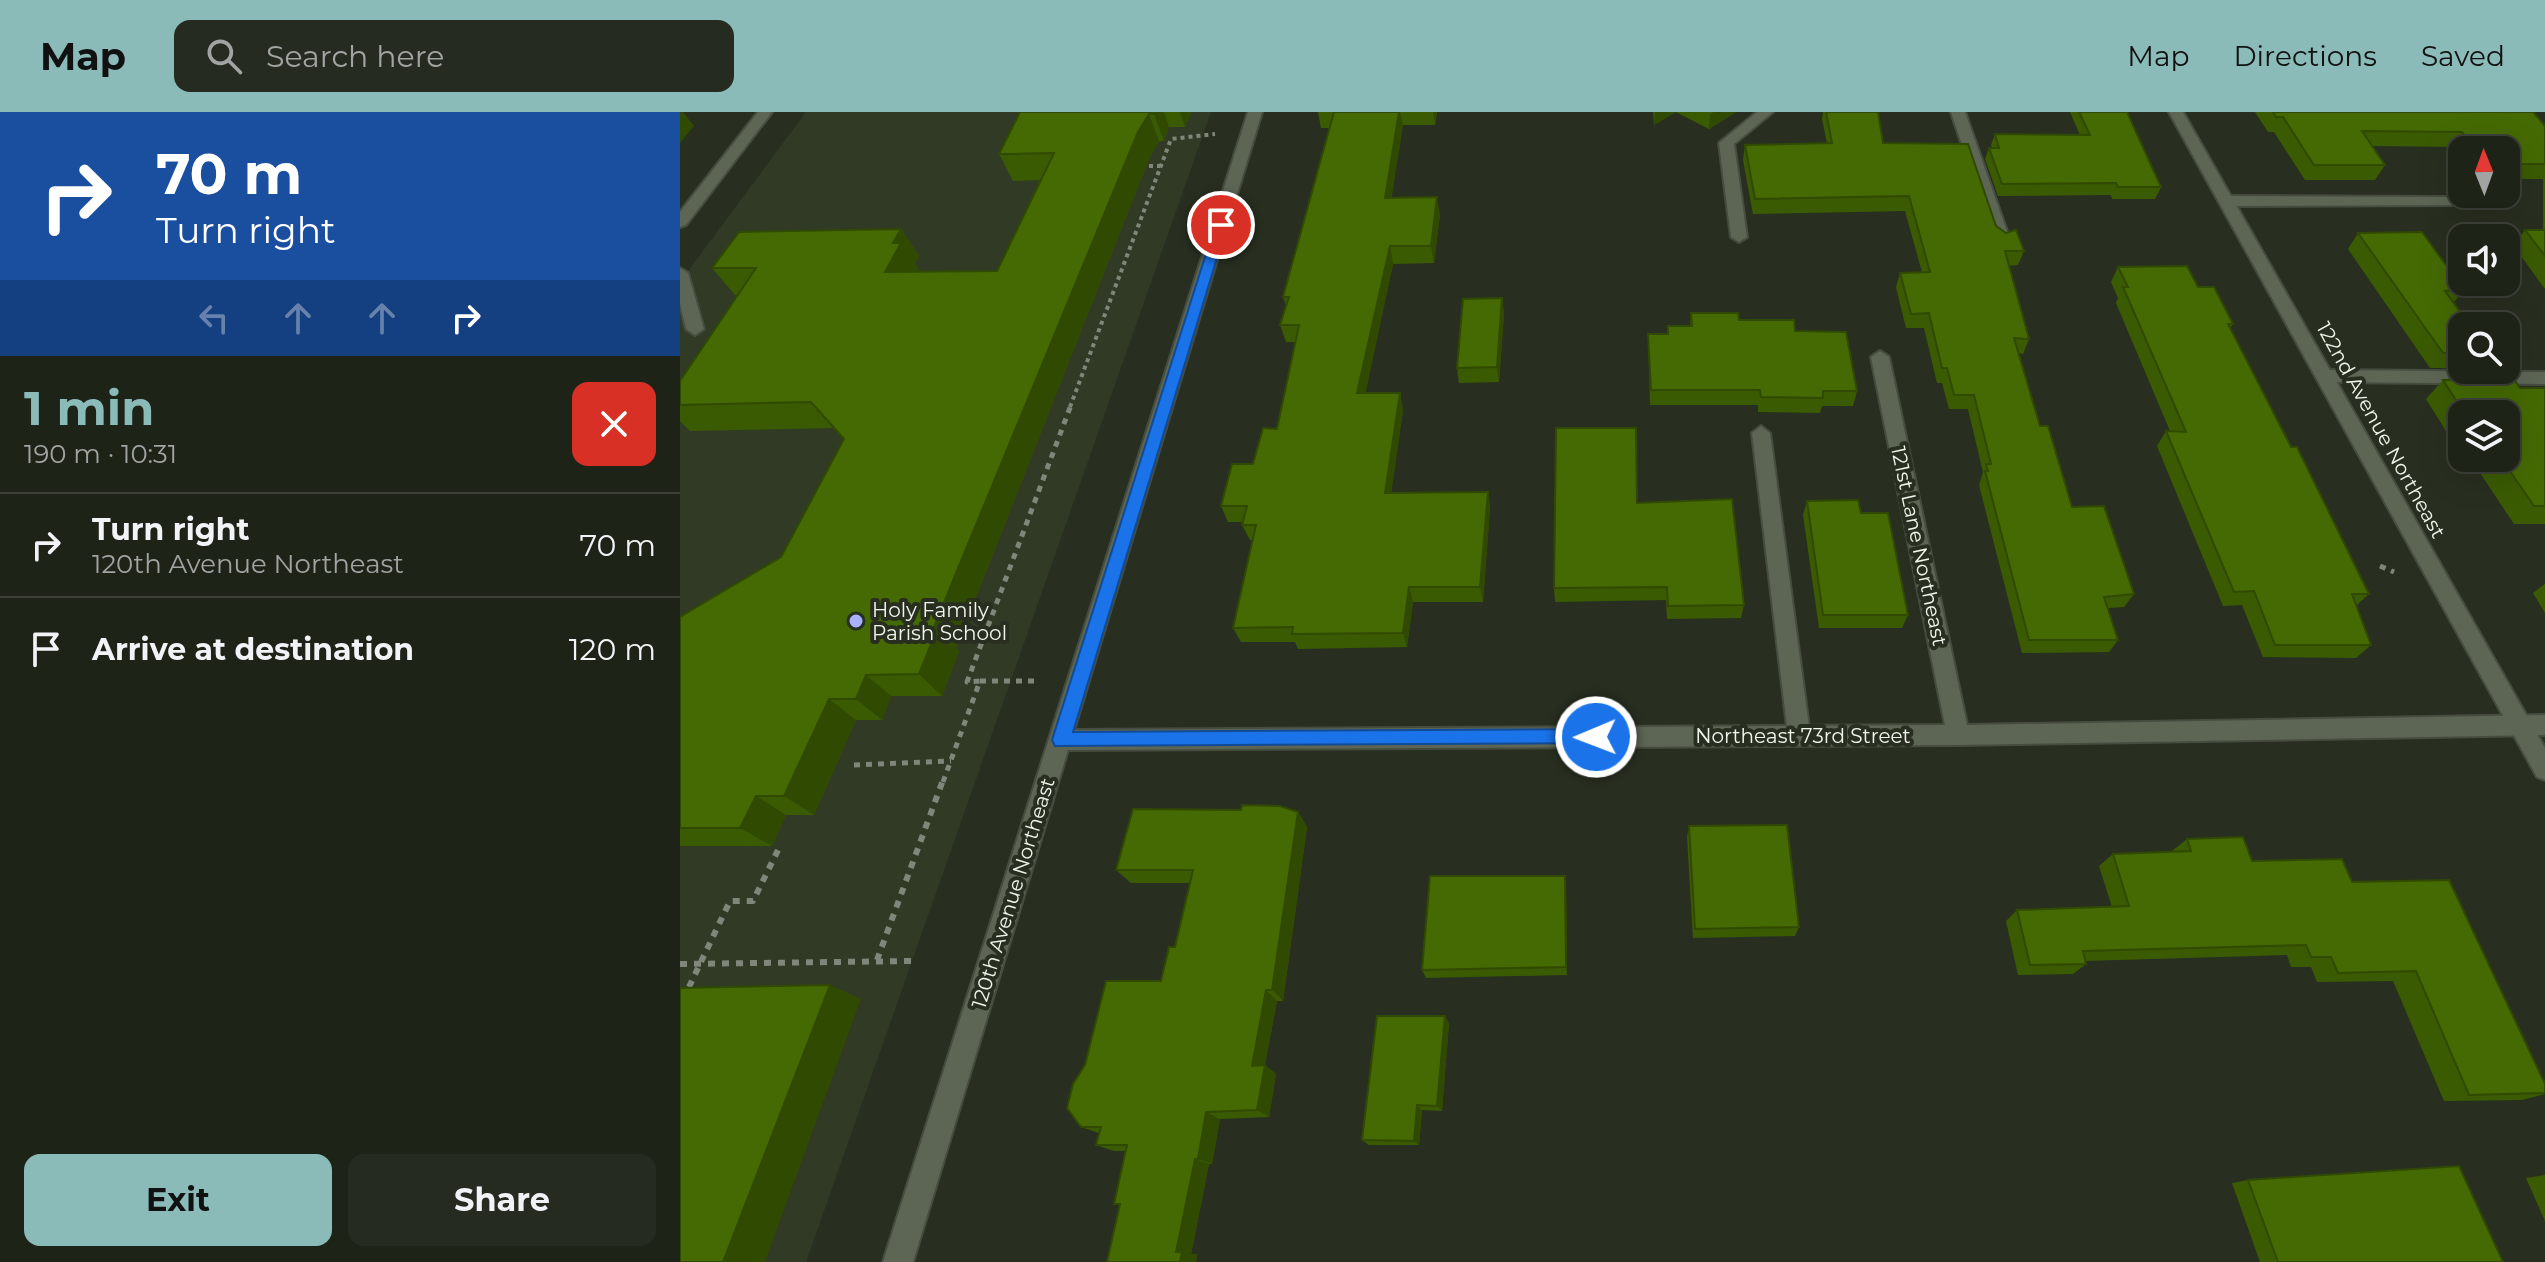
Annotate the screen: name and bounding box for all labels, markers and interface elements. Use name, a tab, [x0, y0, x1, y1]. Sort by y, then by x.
search box	[174, 20, 734, 92]
text: Map	[40, 33, 126, 80]
icon: search	[202, 34, 246, 78]
text: Search here	[266, 38, 444, 75]
text: Map	[2127, 39, 2189, 73]
text: Directions	[2233, 39, 2377, 73]
text: Saved	[2421, 39, 2505, 73]
north arrow	[2448, 136, 2520, 208]
map controls	[2448, 136, 2520, 472]
text: 70 m	[156, 140, 302, 208]
icon: right	[24, 144, 128, 248]
pin	[1187, 191, 1255, 259]
icon: arrive	[1199, 203, 1243, 247]
text: Turn right	[156, 208, 336, 252]
button: sound	[2448, 224, 2520, 296]
icon: left	[192, 296, 236, 340]
icon: ahead	[276, 296, 320, 340]
icon: ahead	[360, 296, 404, 340]
icon: right	[444, 296, 488, 340]
button: search	[2448, 312, 2520, 384]
street label: 122nd Avenue Northeast	[2312, 318, 2450, 542]
text: 1 min	[24, 379, 154, 437]
button: close	[572, 382, 656, 466]
button: layers	[2448, 400, 2520, 472]
text: 190 m · 10:31	[24, 438, 177, 470]
street label: 121st Lane Northeast	[1886, 444, 1952, 648]
text: Turn right	[92, 511, 249, 548]
icon: right	[24, 523, 68, 567]
text: 70 m	[579, 527, 656, 564]
text: 120th Avenue Northeast	[92, 548, 404, 580]
place label: Holy Family Parish School	[872, 598, 1007, 645]
marker: Holy Family Parish School	[847, 612, 865, 630]
icon: arrive	[24, 627, 68, 671]
text: Arrive at destination	[92, 631, 414, 668]
text: 120 m	[569, 631, 656, 668]
position arrow	[1554, 695, 1638, 779]
street label: Northeast 73rd Street	[1695, 724, 1911, 748]
street label: 120th Avenue Northeast	[966, 775, 1060, 1011]
button: Exit	[24, 1154, 332, 1246]
button: Share	[348, 1154, 656, 1246]

